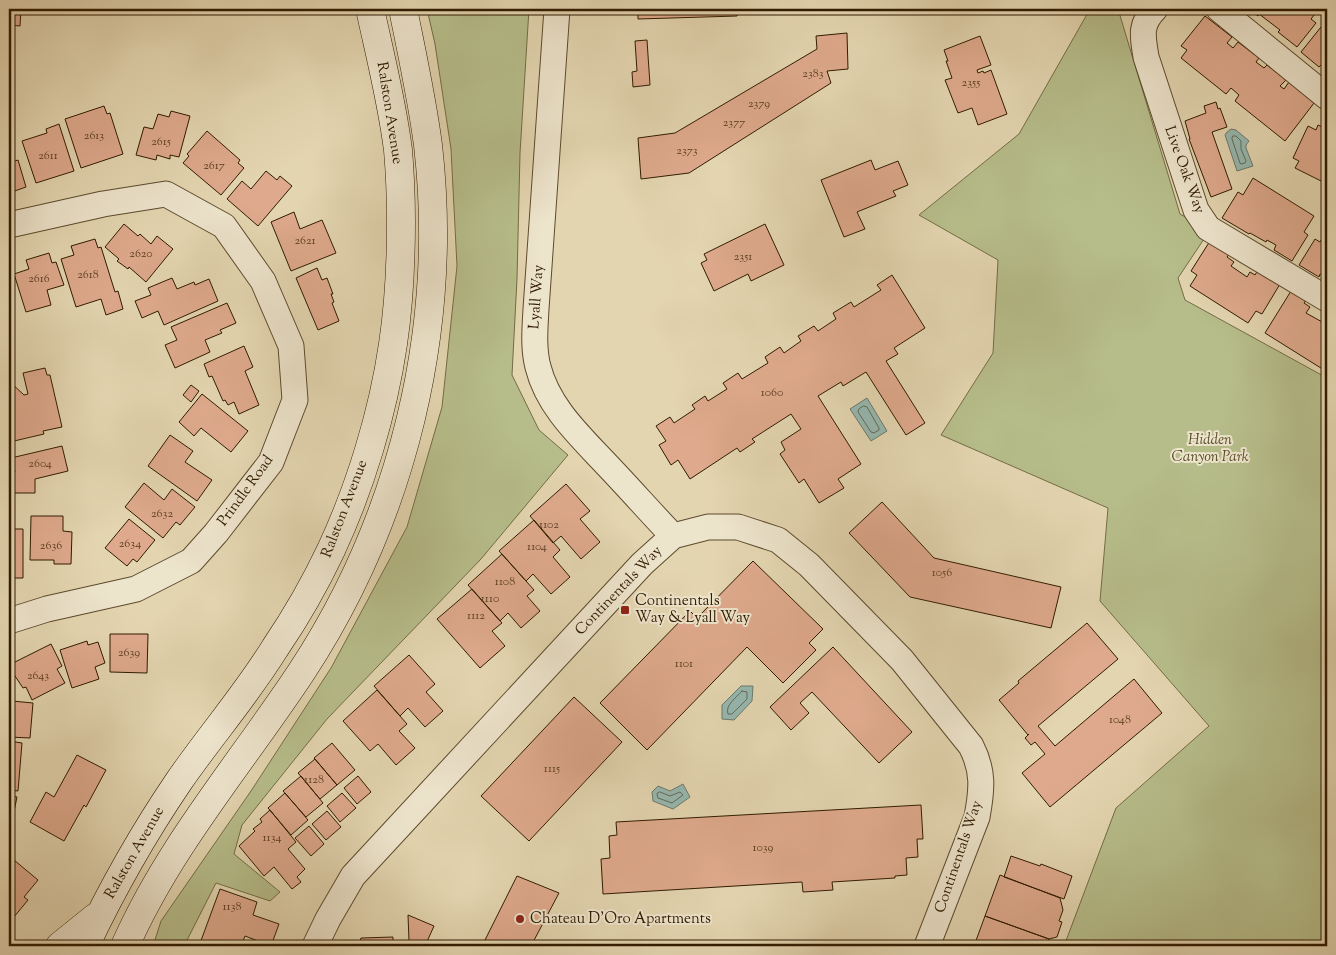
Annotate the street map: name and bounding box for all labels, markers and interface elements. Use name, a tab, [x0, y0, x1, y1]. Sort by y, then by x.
street label: Ralston Avenue	[371, 60, 407, 166]
house number: 2383	[802, 65, 824, 83]
house number: 2355	[962, 74, 980, 92]
house number: 2379	[748, 95, 770, 113]
house number: 2377	[723, 114, 745, 132]
street label: Live Oak Way	[1158, 123, 1210, 217]
house number: 2613	[84, 127, 104, 145]
house number: 2615	[151, 133, 171, 151]
house number: 2373	[676, 142, 698, 160]
house number: 2611	[38, 147, 58, 165]
house number: 2617	[203, 157, 225, 175]
house number: 2621	[294, 232, 316, 250]
house number: 2620	[129, 245, 153, 263]
house number: 2351	[734, 248, 752, 266]
street label: Lyall Way	[524, 264, 550, 330]
house number: 2618	[77, 266, 99, 284]
house number: 2616	[28, 270, 50, 288]
house number: 1060	[761, 384, 783, 402]
park label: Hidden Canyon Park	[1172, 430, 1249, 468]
street label: Prindle Road	[213, 451, 279, 531]
house number: 2604	[28, 455, 52, 473]
street label: Ralston Avenue	[317, 457, 373, 561]
house number: 2632	[151, 505, 173, 523]
house number: 1102	[539, 516, 559, 534]
house number: 2634	[119, 535, 141, 553]
house number: 2636	[40, 537, 62, 555]
house number: 1104	[527, 538, 547, 556]
street label: Continentals Way	[571, 541, 668, 641]
house number: 1056	[932, 564, 952, 582]
house number: 1108	[495, 573, 515, 591]
house number: 1110	[481, 590, 499, 608]
place label: Continentals Way & Lyall Way	[635, 591, 751, 629]
marker: Continentals Way & Lyall Way	[619, 604, 631, 616]
house number: 1112	[467, 607, 485, 625]
house number: 2639	[118, 644, 140, 662]
house number: 1101	[675, 655, 693, 673]
house number: 2643	[27, 667, 49, 685]
house number: 1048	[1109, 711, 1131, 729]
house number: 1115	[544, 760, 560, 778]
house number: 1128	[304, 771, 324, 789]
street label: Continentals Way	[930, 797, 988, 916]
street label: Ralston Avenue	[100, 803, 170, 903]
house number: 1134	[262, 829, 282, 847]
house number: 1039	[753, 839, 774, 857]
house number: 1138	[222, 898, 242, 916]
place label: Chateau D'Oro Apartments	[530, 909, 711, 930]
marker: Chateau D'Oro Apartments	[514, 913, 526, 925]

